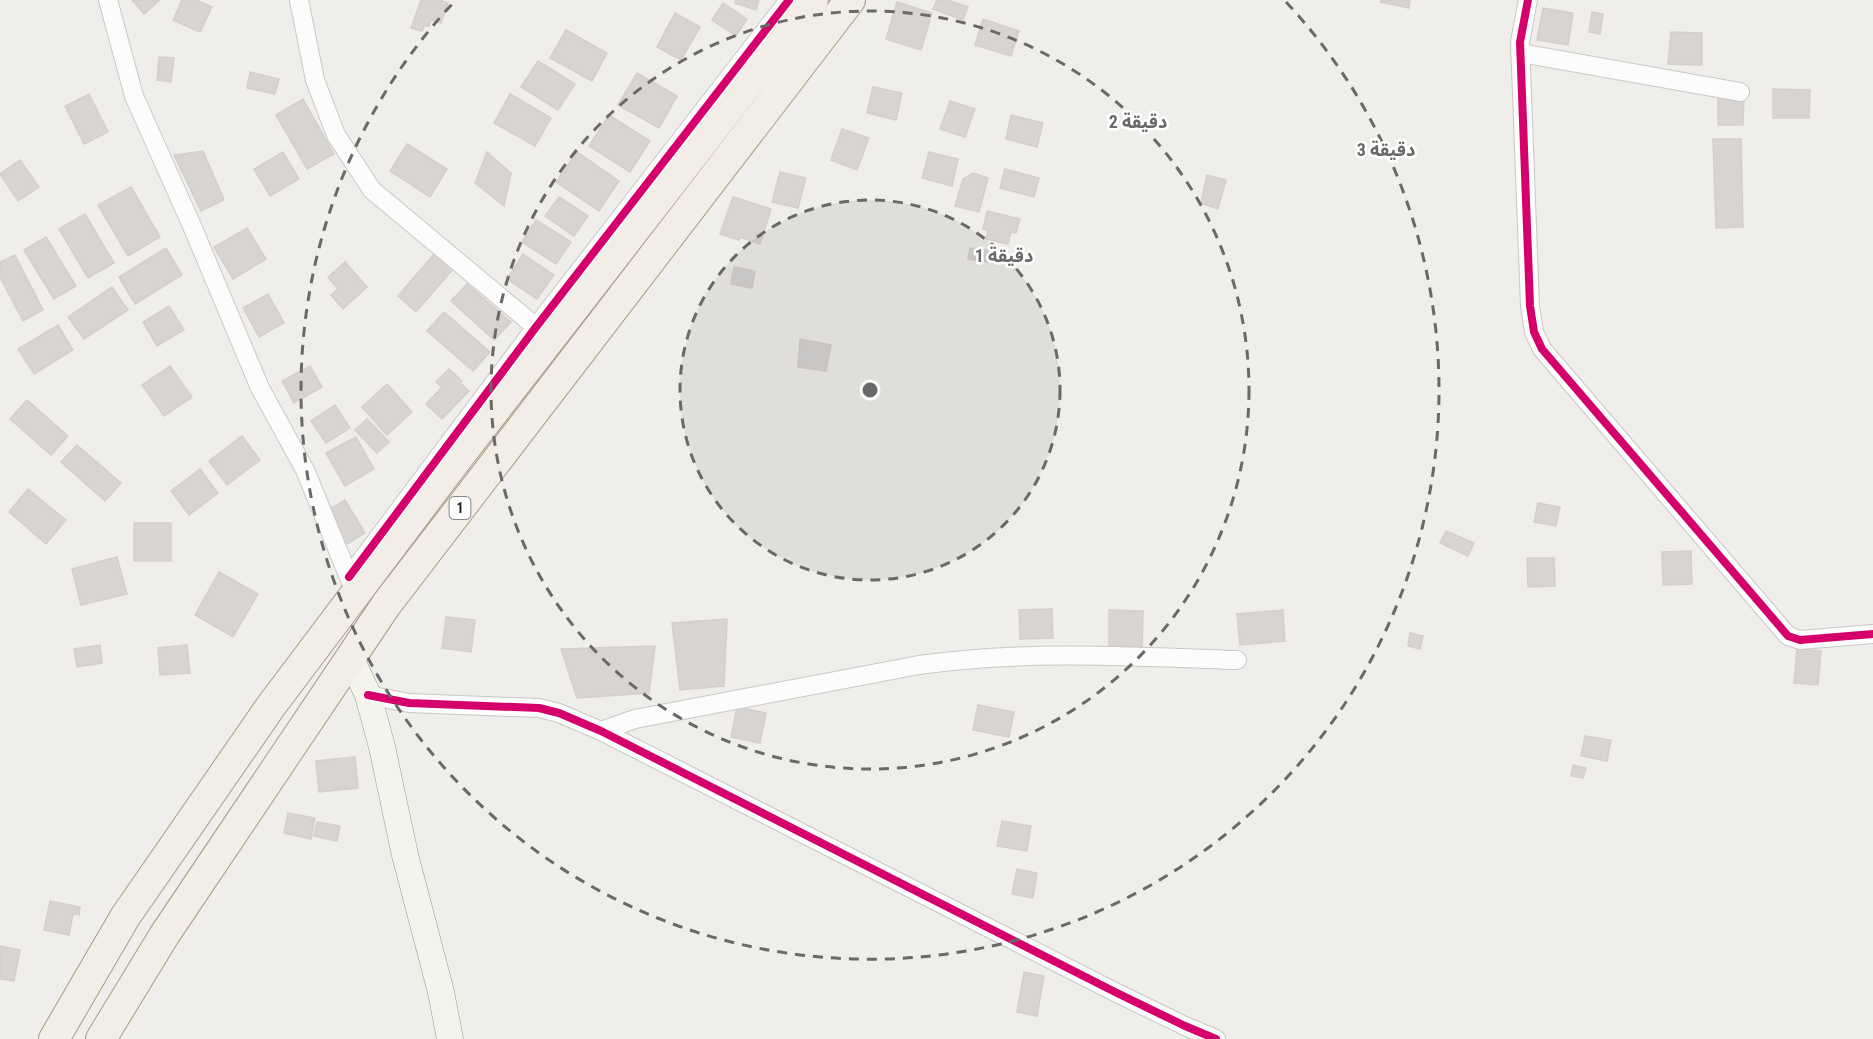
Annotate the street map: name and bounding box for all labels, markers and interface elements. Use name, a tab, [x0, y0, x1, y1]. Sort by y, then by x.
text: 2 دقيقة	[1109, 111, 1167, 132]
text: 3 دقيقة	[1357, 139, 1415, 160]
text: 1 دقيقة	[975, 245, 1033, 266]
centre of rings	[860, 380, 880, 400]
road number: 1	[450, 497, 470, 519]

